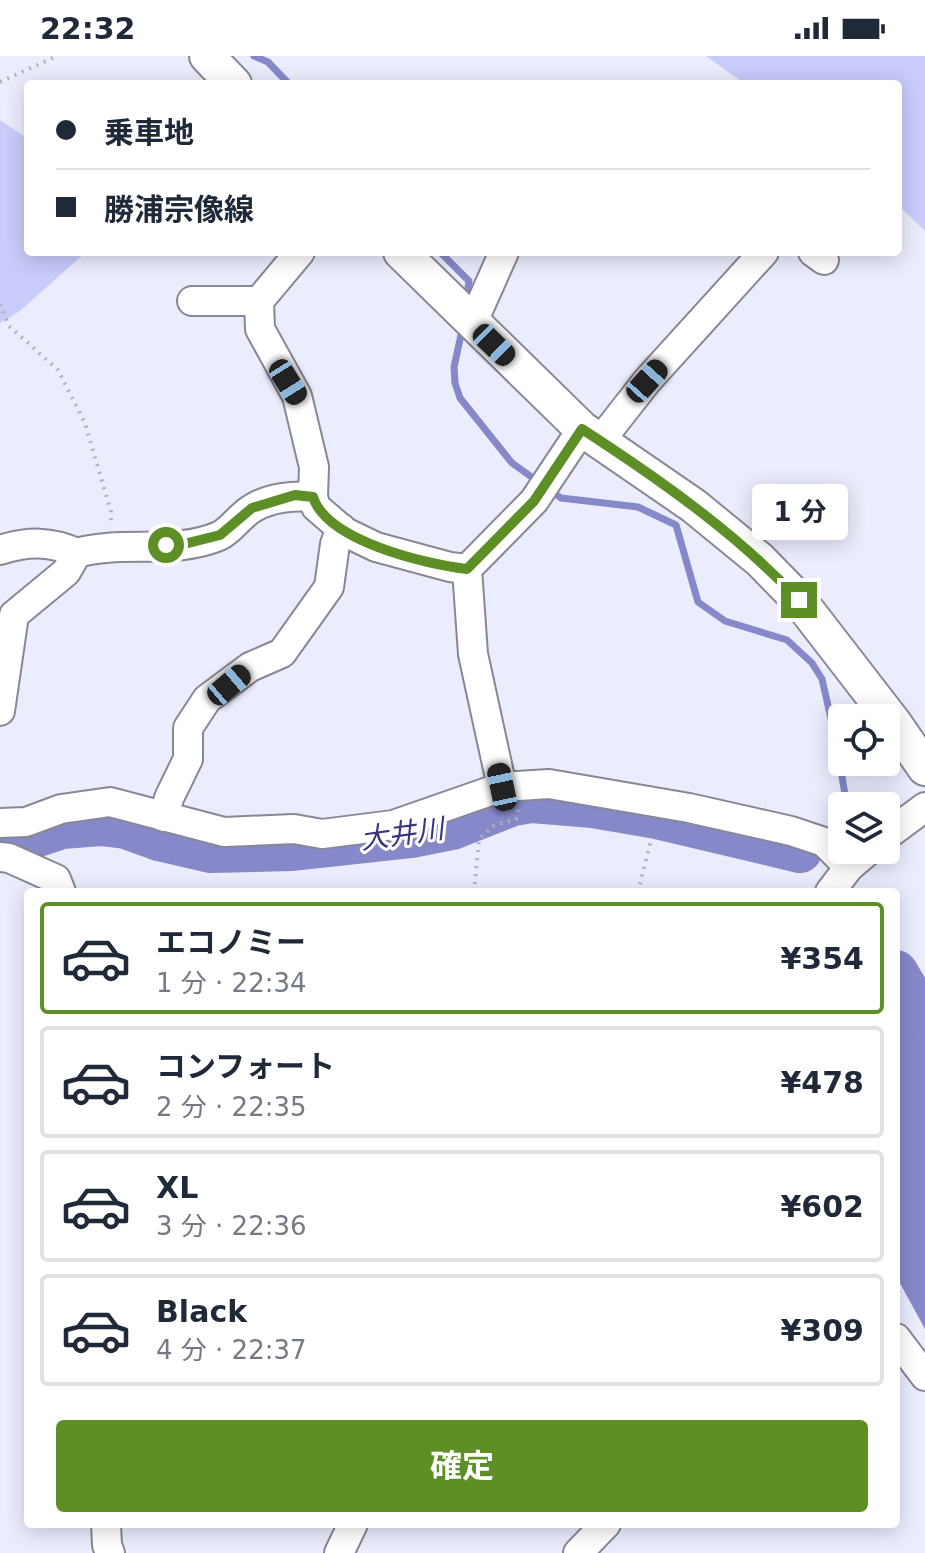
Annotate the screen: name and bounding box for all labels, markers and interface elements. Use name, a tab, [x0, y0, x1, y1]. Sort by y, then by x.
text: 22:32	[40, 11, 136, 46]
text: 乗車地	[104, 115, 194, 150]
text: 勝浦宗像線	[104, 192, 254, 227]
car	[468, 320, 520, 370]
car	[265, 355, 311, 409]
car	[622, 355, 672, 407]
callout: 1 分	[751, 484, 847, 540]
text: 1 分	[773, 497, 827, 527]
route start	[148, 527, 184, 563]
route end	[781, 582, 817, 618]
car	[203, 660, 255, 710]
map controls	[828, 704, 900, 864]
button: locate	[828, 704, 900, 776]
car	[485, 761, 519, 813]
button: layers	[828, 792, 900, 864]
water label: 大井川	[358, 811, 449, 856]
icon: car	[60, 922, 132, 994]
text: エコノミー	[156, 925, 306, 960]
text: ¥354	[781, 941, 864, 976]
text: 1 分 · 22:34	[156, 968, 307, 998]
icon: car	[60, 1046, 132, 1118]
text: コンフォート	[156, 1049, 335, 1084]
text: ¥478	[781, 1065, 864, 1100]
text: 2 分 · 22:35	[156, 1092, 307, 1122]
icon: car	[60, 1170, 132, 1242]
text: XL	[156, 1170, 198, 1205]
text: ¥602	[781, 1189, 864, 1224]
text: 3 分 · 22:36	[156, 1211, 307, 1241]
icon: car	[60, 1294, 132, 1366]
text: Black	[156, 1294, 247, 1329]
text: ¥309	[781, 1313, 864, 1348]
text: 4 分 · 22:37	[156, 1335, 307, 1365]
button: 確定	[56, 1420, 868, 1512]

